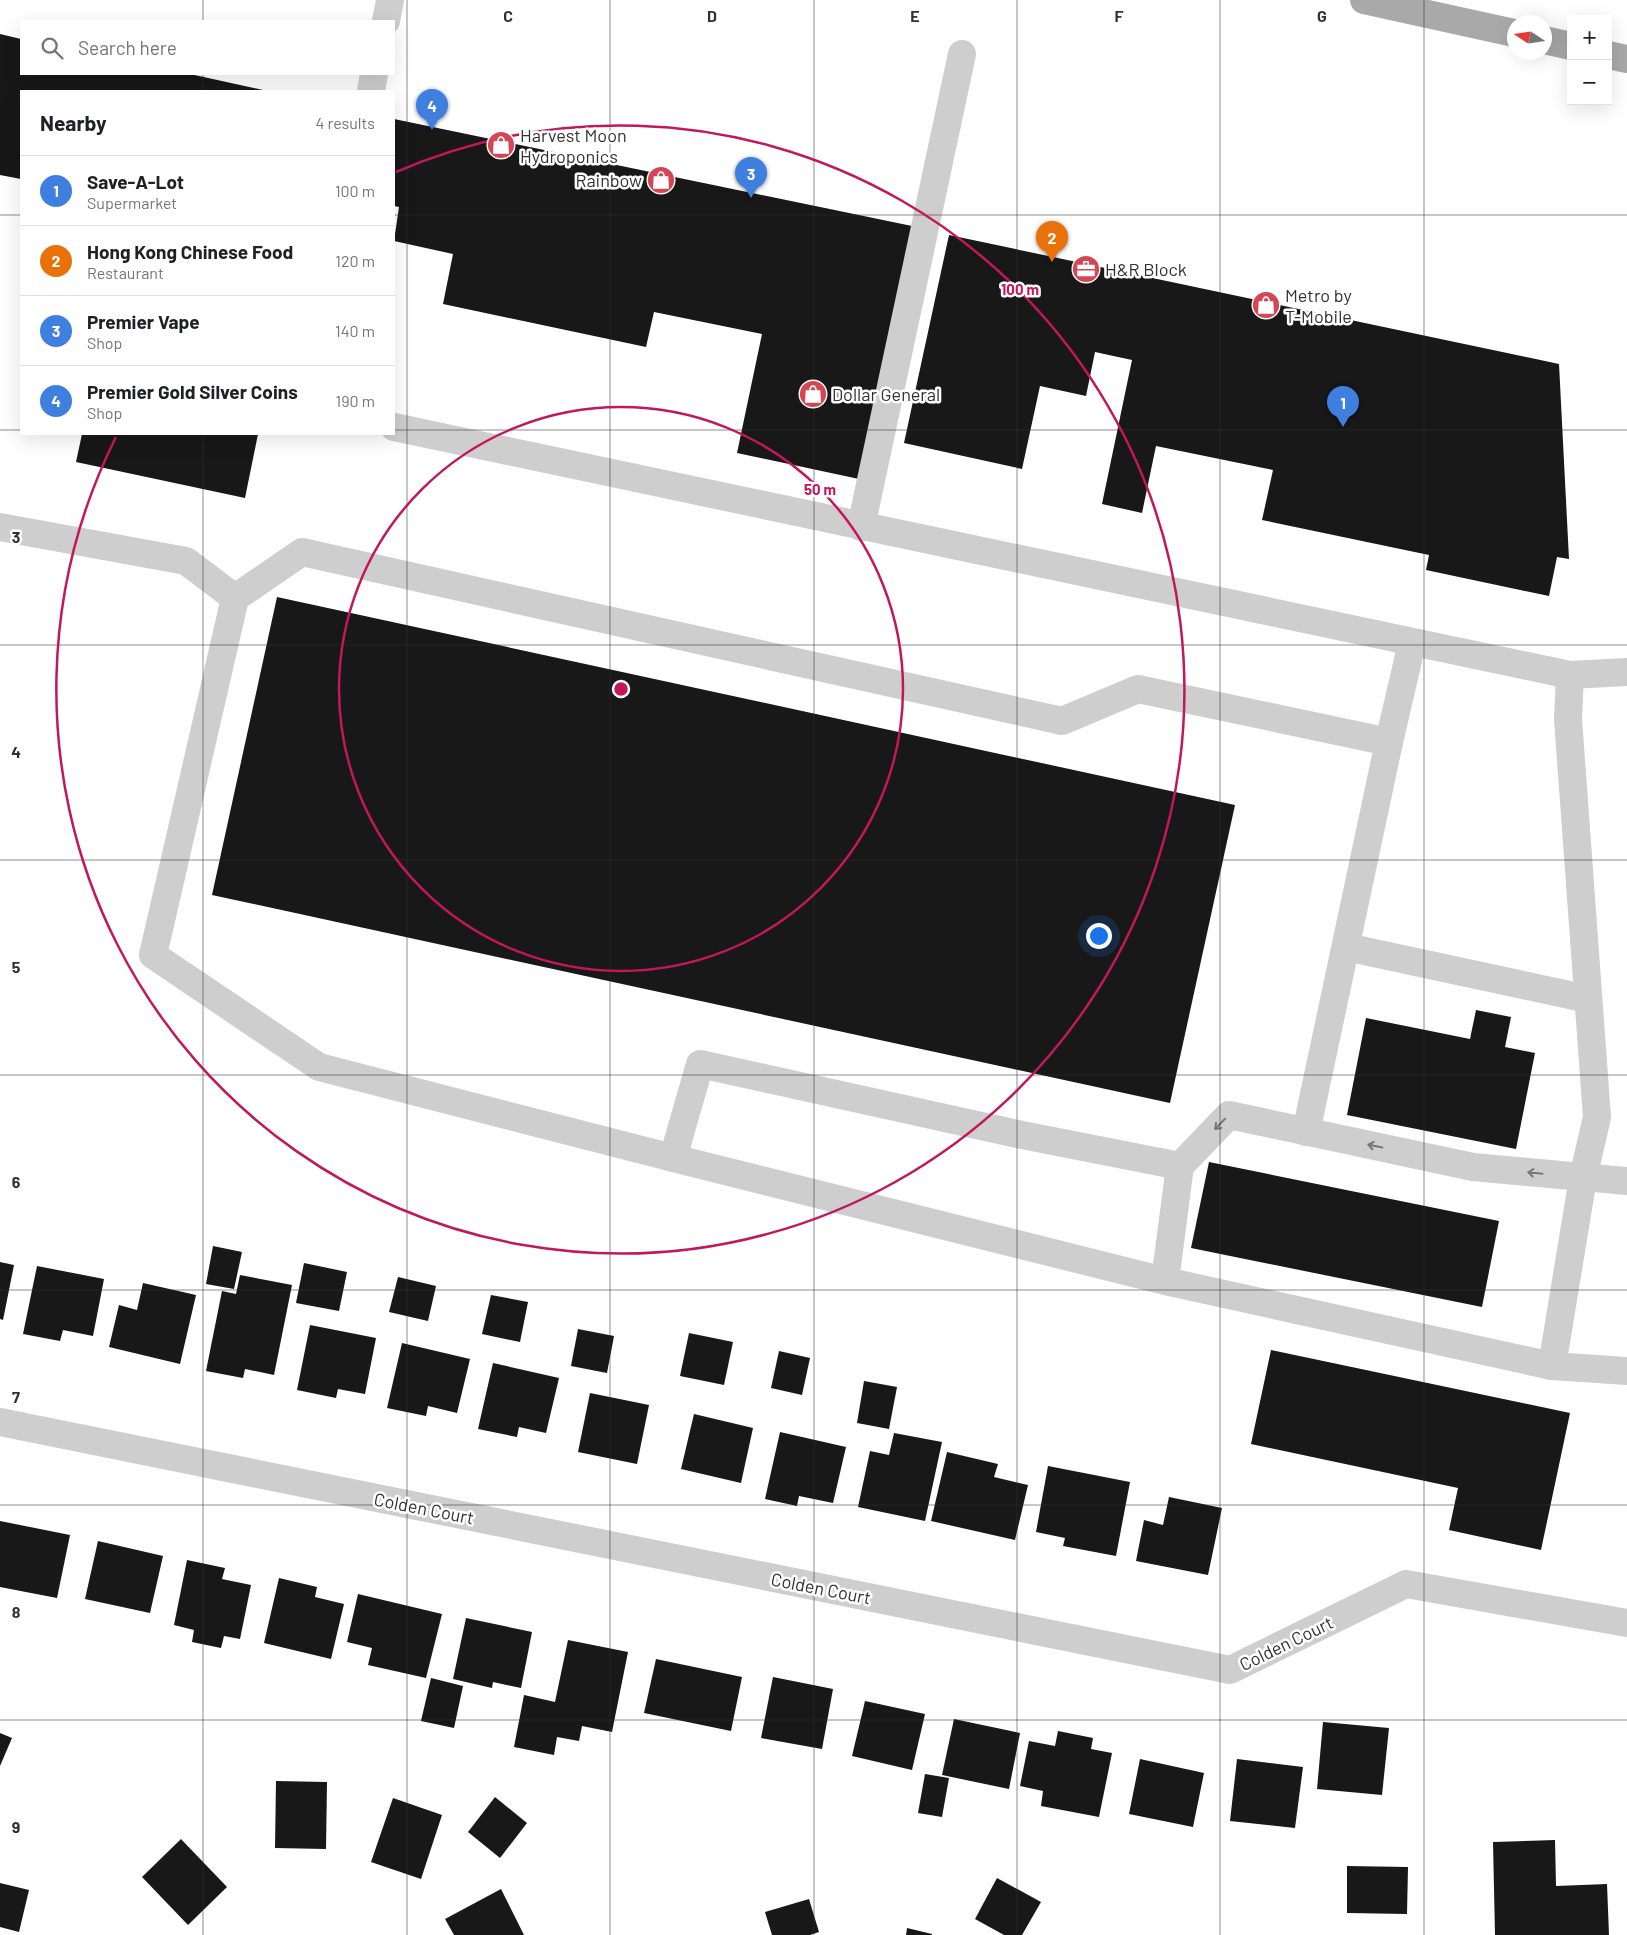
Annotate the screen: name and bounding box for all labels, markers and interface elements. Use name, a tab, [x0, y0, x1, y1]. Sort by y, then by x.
text: C	[503, 6, 513, 25]
text: D	[707, 6, 717, 25]
text: E	[910, 6, 920, 25]
text: F	[1115, 6, 1124, 25]
text: G	[1317, 6, 1327, 25]
north arrow	[1507, 15, 1552, 60]
map controls	[1567, 15, 1612, 105]
button: +	[1567, 15, 1612, 60]
search box	[20, 20, 395, 75]
icon: search	[38, 34, 66, 62]
text: Search here	[78, 36, 177, 59]
button: −	[1567, 60, 1612, 105]
pin: 4	[416, 89, 448, 130]
text: Nearby	[40, 110, 106, 135]
text: 4 results	[315, 113, 375, 132]
place label: Harvest Moon Hydroponics	[520, 124, 627, 167]
shop icon: Harvest Moon Hydroponics	[486, 130, 516, 160]
pin: 3	[735, 157, 767, 198]
shop icon: Rainbow	[646, 165, 676, 195]
place label: Rainbow	[575, 169, 642, 191]
text: Save-A-Lot	[87, 170, 184, 193]
text: 1	[53, 181, 59, 200]
text: 100 m	[335, 181, 375, 200]
text: Supermarket	[87, 193, 177, 212]
pin: 2	[1036, 221, 1068, 262]
text: Hong Kong Chinese Food	[87, 240, 293, 263]
text: 2	[52, 251, 60, 270]
text: 120 m	[335, 251, 375, 270]
office icon: H&R Block	[1071, 254, 1101, 284]
place label: H&R Block	[1105, 258, 1187, 280]
text: Restaurant	[87, 263, 164, 282]
text: 100 m	[1001, 280, 1039, 298]
place label: Metro by T-Mobile	[1285, 284, 1352, 327]
shop icon: Metro by T-Mobile	[1251, 290, 1281, 320]
text: Premier Vape	[87, 310, 200, 333]
text: 3	[52, 321, 60, 340]
text: 140 m	[335, 321, 375, 340]
text: Shop	[87, 333, 122, 352]
shop icon: Dollar General	[798, 379, 828, 409]
text: Premier Gold Silver Coins	[87, 380, 298, 403]
place label: Dollar General	[832, 383, 940, 405]
pin: 1	[1327, 386, 1359, 427]
text: 4	[51, 391, 61, 410]
text: 190 m	[336, 391, 375, 410]
text: Shop	[87, 403, 122, 422]
text: 50 m	[804, 480, 836, 498]
text: 3	[12, 527, 20, 546]
centre of rings	[612, 680, 630, 698]
text: 4	[11, 742, 21, 761]
your location	[1086, 923, 1112, 949]
text: 5	[12, 957, 21, 976]
one-way arrow	[1214, 1118, 1226, 1131]
one-way arrow	[1367, 1141, 1383, 1150]
one-way arrow	[1527, 1168, 1543, 1178]
text: 6	[12, 1172, 21, 1191]
text: 7	[12, 1387, 20, 1406]
street label: Colden Court	[372, 1488, 476, 1528]
street label: Colden Court	[769, 1568, 873, 1608]
text: 8	[12, 1602, 21, 1621]
street label: Colden Court	[1236, 1611, 1336, 1675]
text: 9	[12, 1817, 20, 1836]

